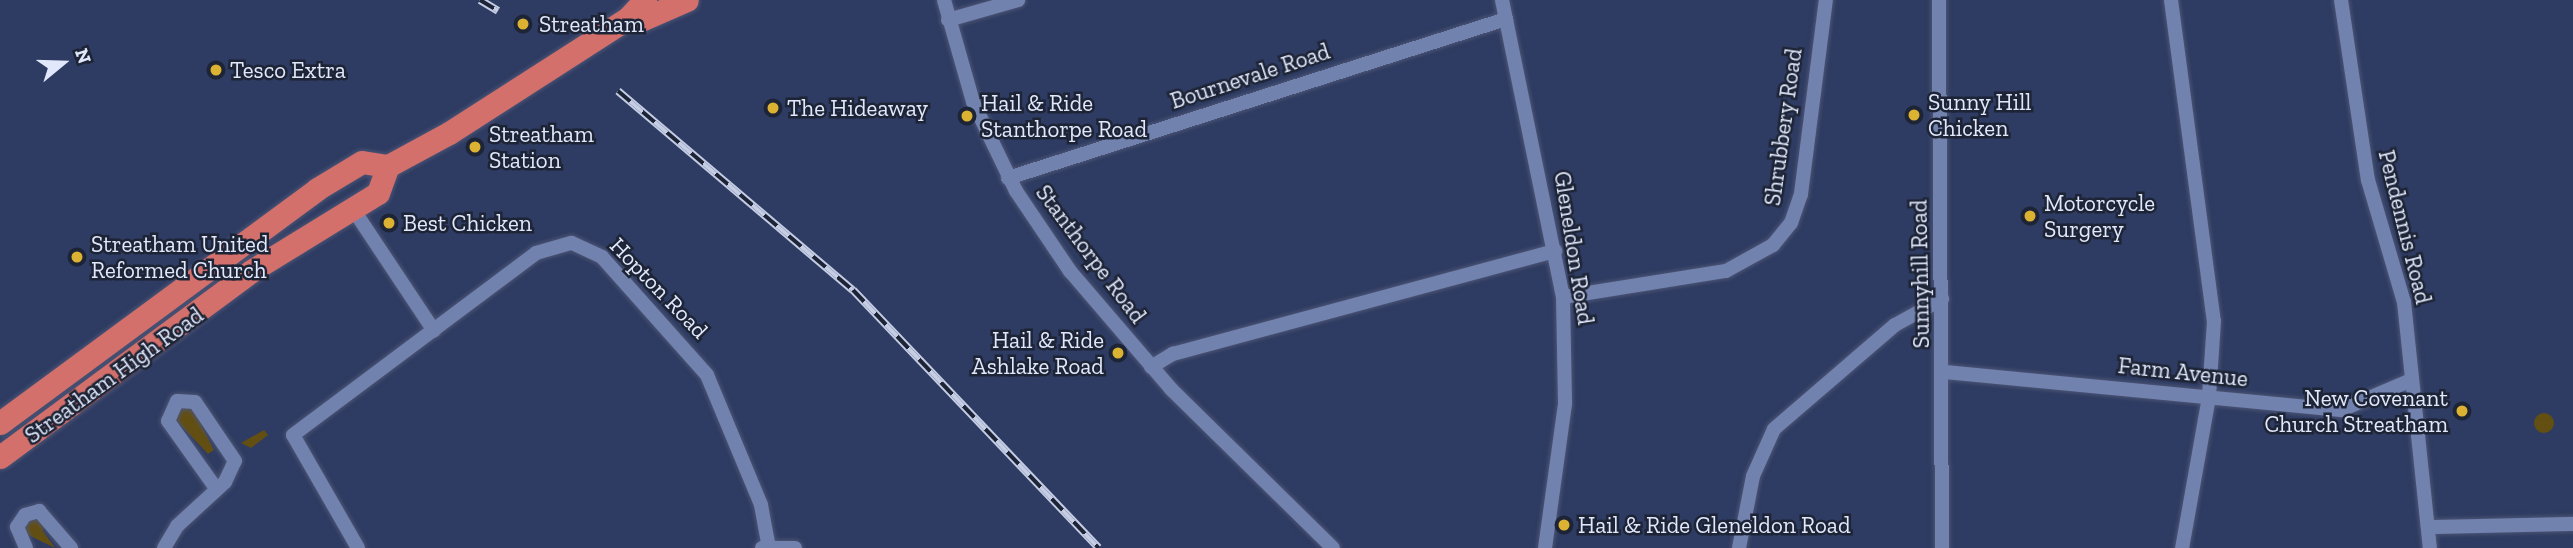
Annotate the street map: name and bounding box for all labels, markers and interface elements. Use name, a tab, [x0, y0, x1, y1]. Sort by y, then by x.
place label: Streatham	[539, 10, 644, 38]
marker: Streatham	[513, 14, 533, 34]
north arrow	[28, 28, 98, 98]
street label: Bournevale Road	[1167, 37, 1333, 115]
text: N	[70, 45, 97, 67]
street label: Shrubbery Road	[1758, 46, 1808, 208]
place label: Tesco Extra	[230, 56, 346, 84]
marker: Tesco Extra	[208, 62, 224, 78]
place label: Sunny Hill Chicken	[1928, 88, 2032, 142]
place label: Hail & Ride Stanthorpe Road	[981, 89, 1147, 143]
place label: The Hideaway	[787, 94, 928, 122]
marker: The Hideaway	[765, 100, 781, 116]
marker: Sunny Hill Chicken	[1906, 107, 1922, 123]
marker: Hail & Ride Stanthorpe Road	[959, 108, 975, 124]
place label: Streatham Station	[489, 120, 594, 174]
marker: Streatham Station	[467, 139, 483, 155]
street label: Pendennis Road	[2373, 147, 2437, 307]
street label: Gleneldon Road	[1548, 169, 1600, 327]
street label: Stanthorpe Road	[1030, 179, 1152, 329]
place label: Motorcycle Surgery	[2044, 189, 2155, 243]
street label: Sunnyhill Road	[1905, 199, 1935, 349]
marker: Motorcycle Surgery	[2022, 208, 2038, 224]
place label: Best Chicken	[403, 209, 532, 237]
marker: Best Chicken	[381, 215, 397, 231]
place label: Streatham United Reformed Church	[91, 230, 269, 284]
street label: Hopton Road	[604, 232, 714, 344]
marker: Streatham United Reformed Church	[69, 249, 85, 265]
street label: Streatham High Road	[19, 301, 209, 449]
place label: Hail & Ride Ashlake Road	[972, 326, 1104, 380]
marker: Hail & Ride Ashlake Road	[1110, 345, 1126, 361]
street label: Farm Avenue	[2116, 351, 2250, 393]
place label: New Covenant Church Streatham	[2264, 384, 2448, 438]
marker: New Covenant Church Streatham	[2454, 403, 2470, 419]
place label: Hail & Ride Gleneldon Road	[1578, 511, 1851, 539]
marker: Hail & Ride Gleneldon Road	[1556, 517, 1572, 533]

